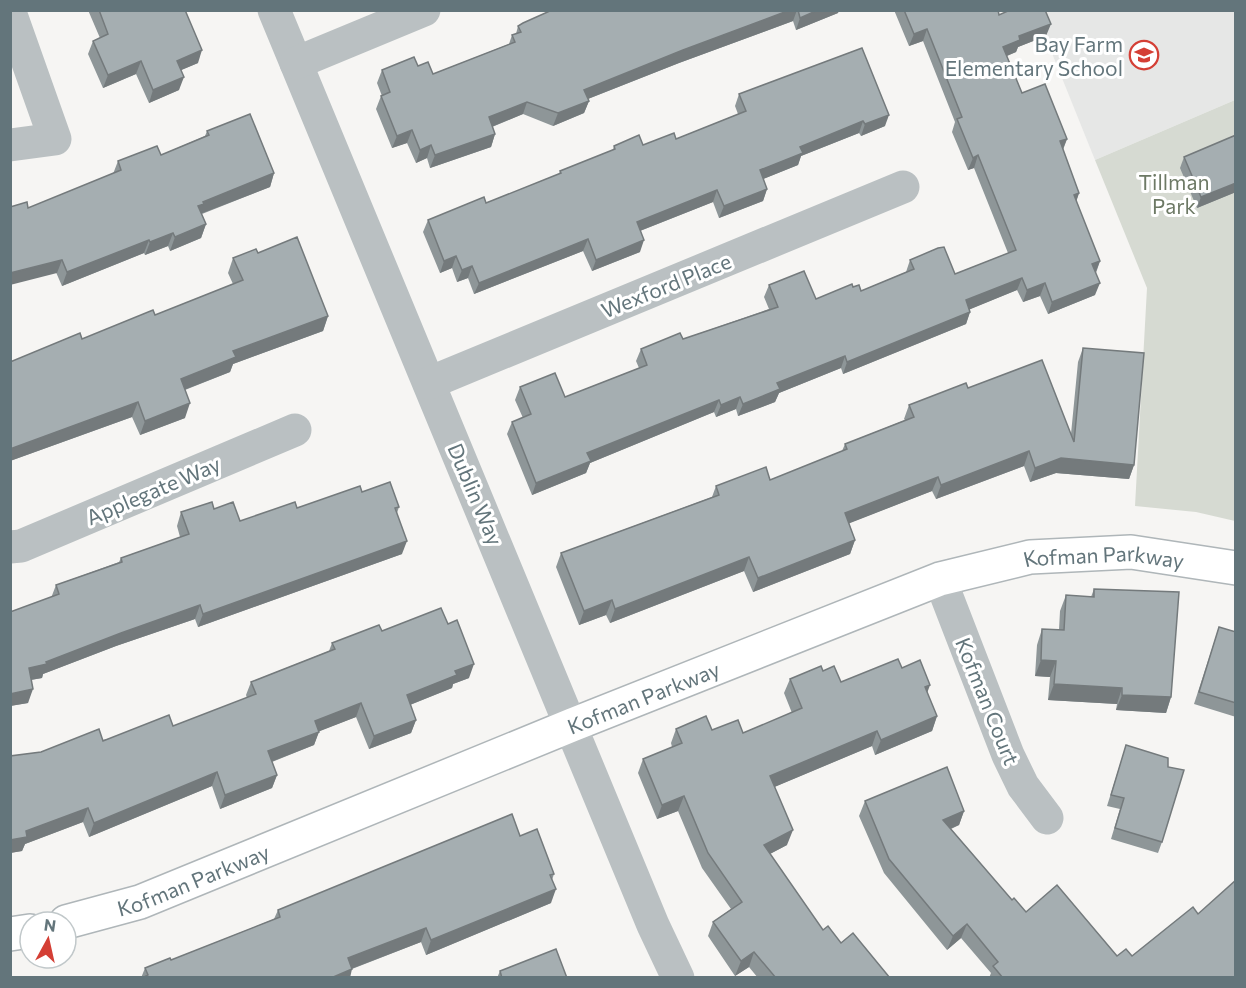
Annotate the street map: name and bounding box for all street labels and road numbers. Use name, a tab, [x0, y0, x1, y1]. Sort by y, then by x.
street label: Wexford Place	[597, 248, 735, 322]
street label: Dublin Way	[443, 439, 509, 549]
street label: Applegate Way	[82, 450, 224, 530]
street label: Kofman Parkway	[1020, 539, 1186, 572]
street label: Kofman Court	[951, 634, 1025, 768]
street label: Kofman Parkway	[563, 655, 723, 738]
street label: Kofman Parkway	[114, 838, 273, 920]

